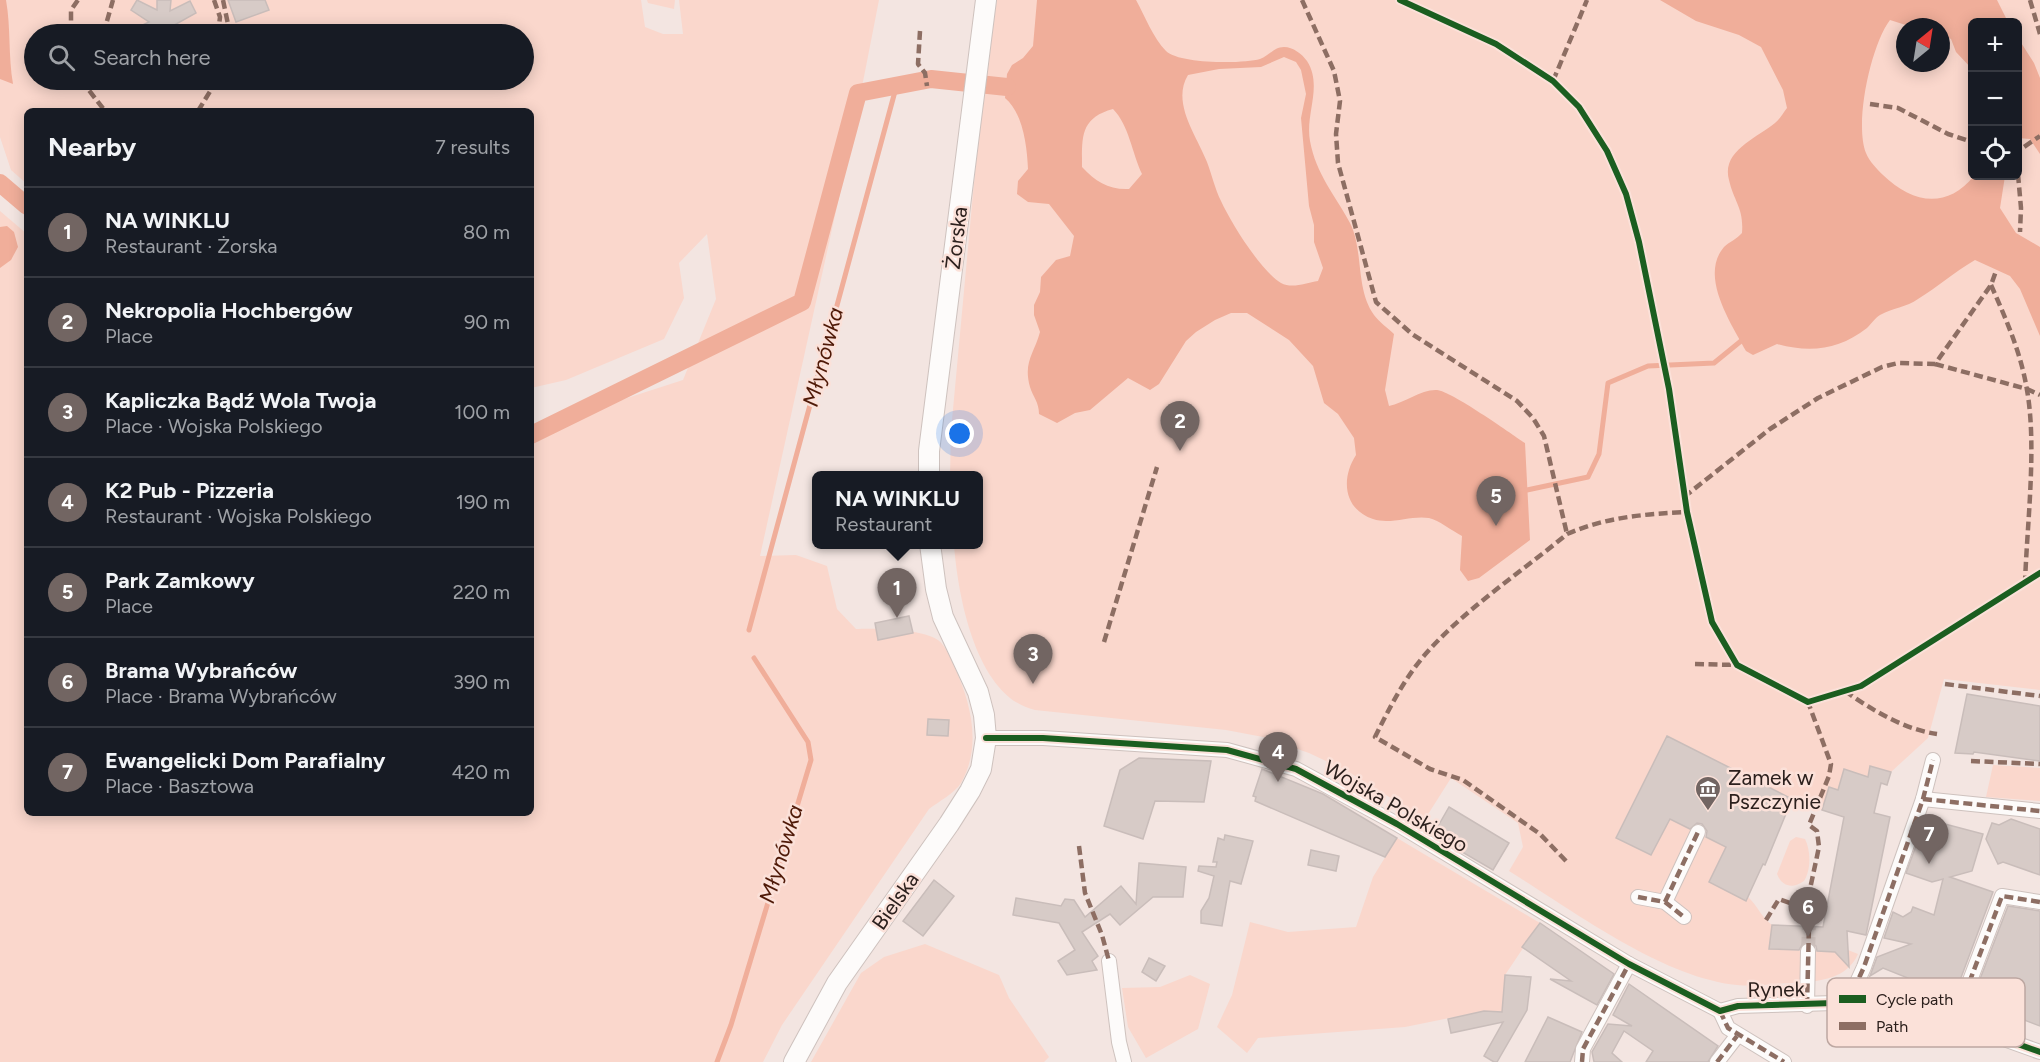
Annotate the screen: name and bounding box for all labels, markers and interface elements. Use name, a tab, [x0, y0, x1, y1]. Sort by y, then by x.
north arrow	[1896, 18, 1950, 72]
map controls	[1968, 18, 2022, 180]
button: +	[1968, 18, 2022, 72]
search box	[24, 24, 534, 90]
icon: search	[45, 41, 78, 74]
text: Search here	[93, 44, 211, 71]
button: −	[1968, 72, 2022, 126]
button: locate	[1968, 126, 2022, 180]
text: Nearby	[48, 131, 136, 163]
text: 7 results	[435, 135, 510, 159]
street label: Żorska	[940, 205, 972, 271]
text: NA WINKLU	[105, 207, 230, 234]
text: 1	[63, 220, 72, 244]
text: 80 m	[463, 220, 510, 244]
text: Restaurant · Żorska	[105, 234, 277, 258]
text: Nekropolia Hochbergów	[105, 297, 353, 324]
water label: Młynówka	[797, 304, 849, 410]
text: 2	[62, 310, 73, 334]
text: 90 m	[464, 310, 510, 334]
text: Place	[105, 324, 153, 348]
text: Kapliczka Bądź Wola Twoja	[105, 387, 377, 414]
text: 3	[62, 400, 73, 424]
text: 100 m	[454, 400, 510, 424]
pin: 2	[1160, 402, 1200, 451]
text: Place · Wojska Polskiego	[105, 414, 323, 438]
your location	[945, 419, 974, 448]
popup	[812, 471, 983, 549]
pin: 5	[1476, 476, 1516, 526]
text: K2 Pub - Pizzeria	[105, 477, 274, 504]
text: NA WINKLU	[835, 485, 960, 512]
text: 4	[61, 490, 74, 514]
text: 190 m	[456, 490, 510, 514]
text: Restaurant · Wojska Polskiego	[105, 504, 372, 528]
text: Restaurant	[835, 512, 932, 536]
text: Park Zamkowy	[105, 567, 255, 594]
pin: 1	[878, 568, 916, 618]
text: 5	[62, 580, 73, 604]
text: 220 m	[453, 580, 510, 604]
text: Place	[105, 594, 153, 618]
pin: 3	[1014, 634, 1052, 684]
text: Brama Wybrańców	[105, 657, 297, 684]
text: 6	[62, 670, 73, 694]
text: 390 m	[453, 670, 510, 694]
text: Place · Brama Wybrańców	[105, 684, 337, 708]
pin: 4	[1258, 732, 1298, 782]
text: Ewangelicki Dom Parafialny	[105, 747, 385, 774]
street label: Wojska Polskiego	[1319, 755, 1473, 857]
text: 7	[62, 760, 73, 784]
text: 420 m	[452, 760, 510, 784]
place label: Zamek w Pszczynie	[1728, 765, 1821, 814]
text: Place · Basztowa	[105, 774, 254, 798]
museum icon: Zamek w Pszczynie	[1693, 774, 1723, 812]
water label: Młynówka	[753, 801, 809, 907]
pin: 7	[1910, 814, 1948, 864]
street label: Bielska	[866, 868, 924, 934]
pin: 6	[1788, 888, 1828, 937]
street label: Rynek	[1747, 976, 1806, 1002]
legend	[1827, 978, 2025, 1047]
text: Cycle path	[1876, 990, 1953, 1009]
text: Path	[1876, 1017, 1908, 1036]

